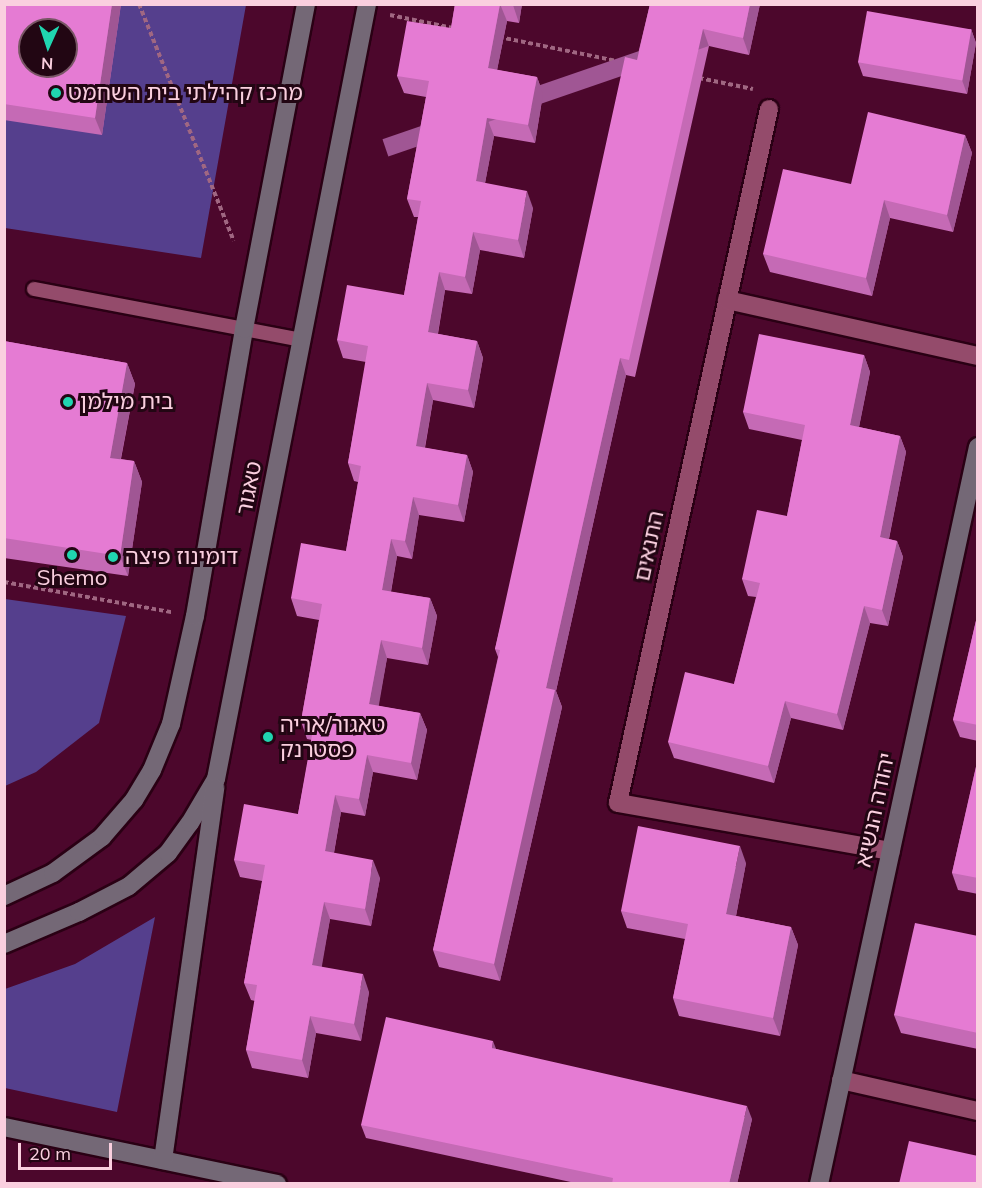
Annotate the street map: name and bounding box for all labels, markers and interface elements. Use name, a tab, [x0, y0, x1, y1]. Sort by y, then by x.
north arrow	[18, 18, 78, 78]
text: N	[41, 54, 54, 74]
place label: מרכז קהילתי בית השחמט	[68, 80, 303, 106]
marker: מרכז קהילתי בית השחמט	[49, 86, 63, 100]
place label: בית מילמן	[80, 389, 174, 415]
marker: בית מילמן	[61, 395, 75, 409]
street label: טאגור	[231, 459, 267, 517]
street label: התנאים	[629, 508, 669, 584]
place label: דומינוז פיצה	[125, 544, 238, 570]
marker: Shemo	[65, 548, 79, 562]
marker: דומינוז פיצה	[106, 550, 120, 564]
place label: Shemo	[37, 565, 107, 591]
place label: טאגור/אריה פסטרנק	[280, 711, 386, 762]
marker: טאגור/אריה פסטרנק	[261, 730, 275, 744]
street label: יהודה הנשיא	[850, 750, 900, 870]
scale bar	[21, 1131, 116, 1169]
text: 20 m	[29, 1142, 71, 1165]

